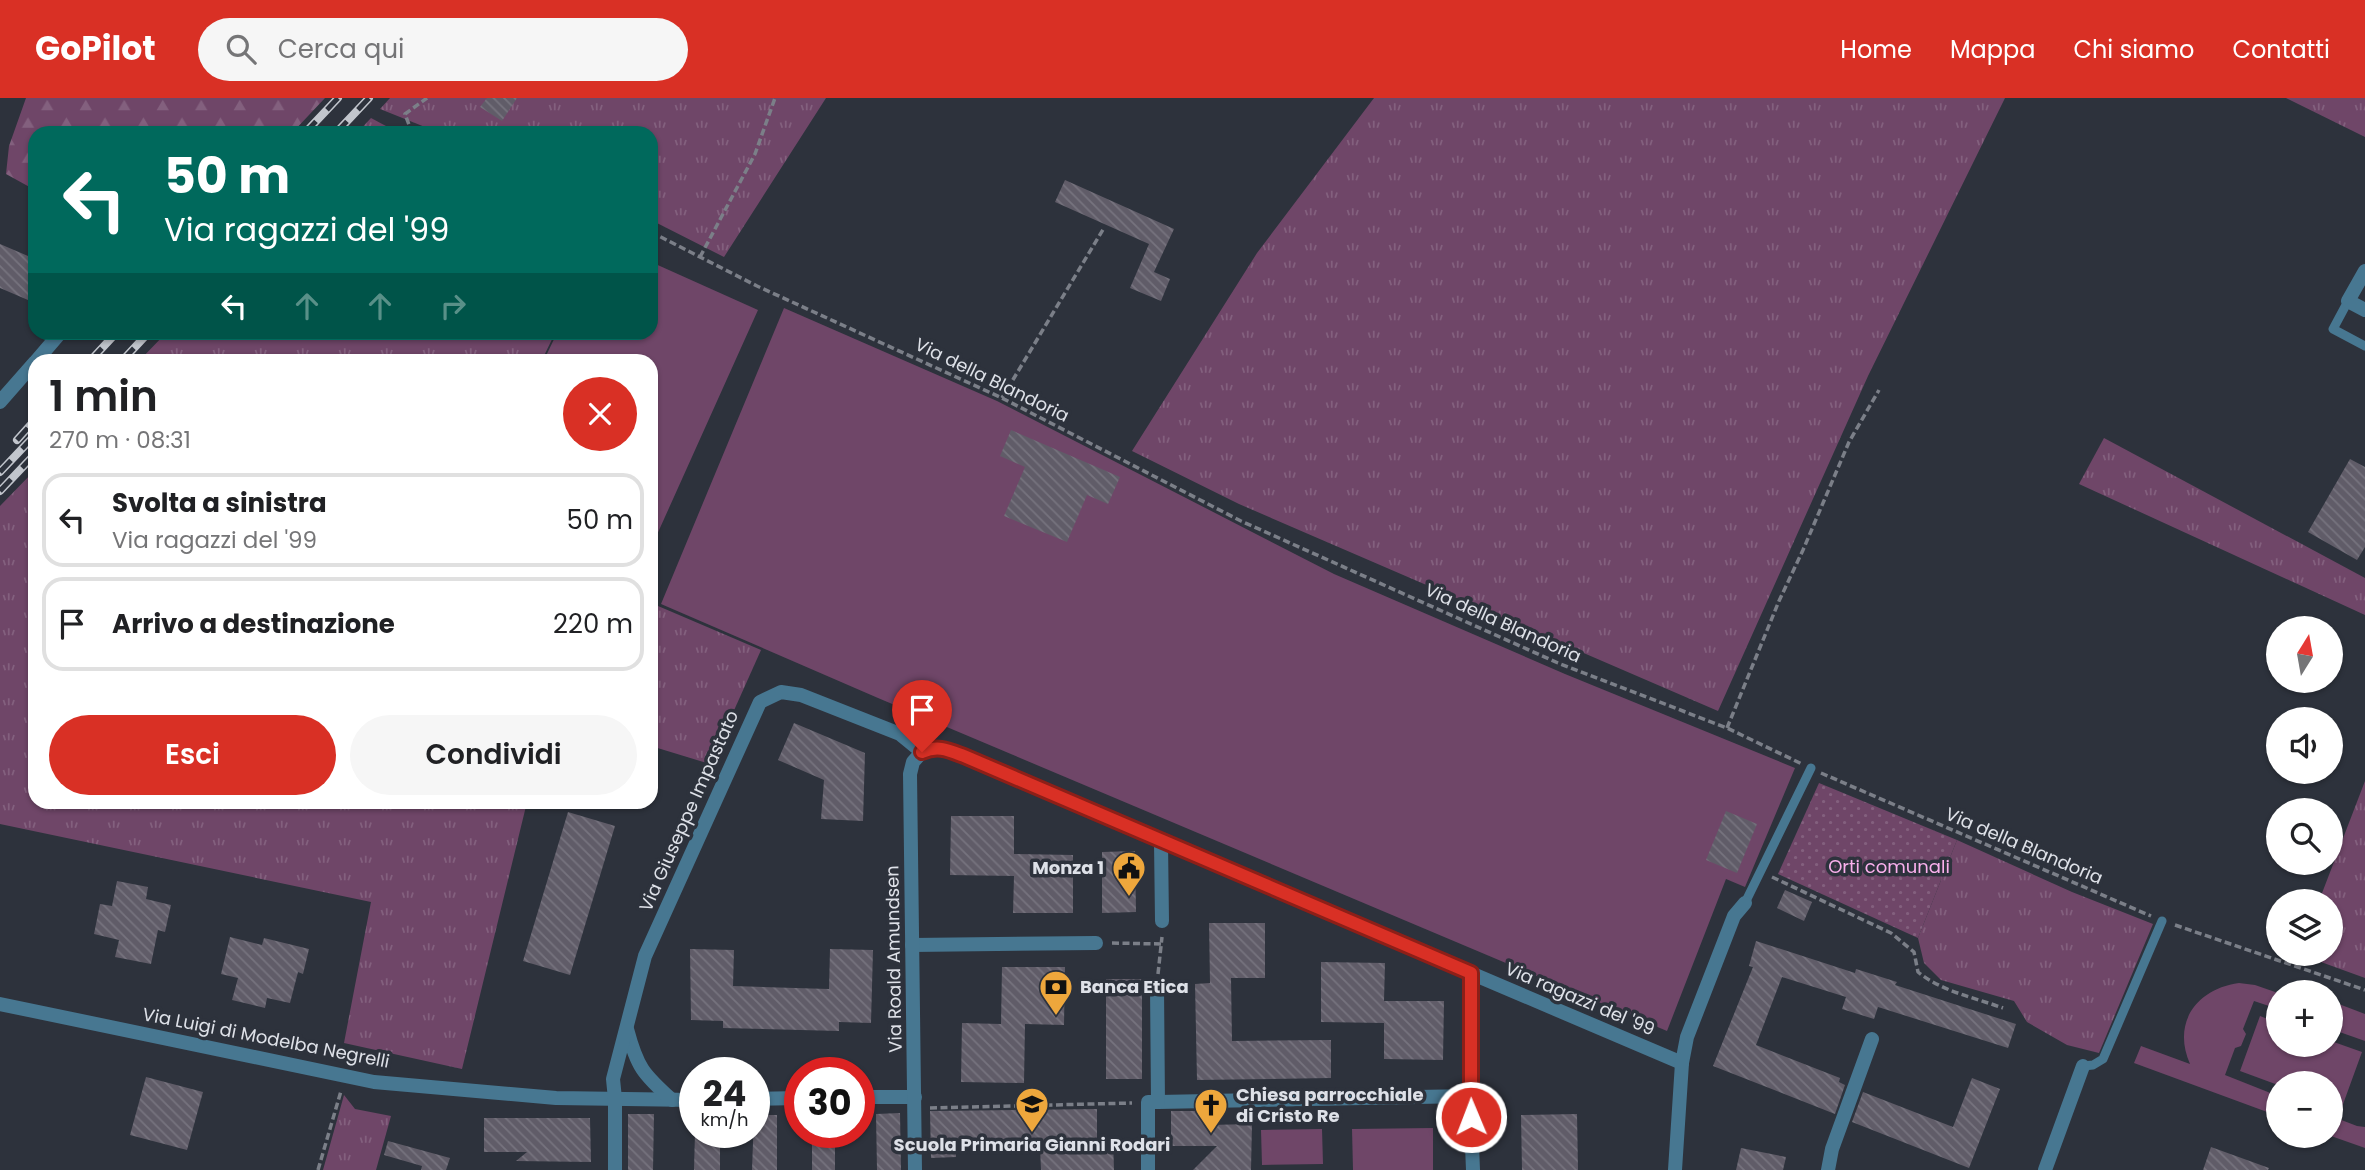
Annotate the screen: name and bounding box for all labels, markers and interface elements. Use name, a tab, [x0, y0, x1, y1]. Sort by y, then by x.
search box	[198, 18, 688, 81]
text: GoPilot	[35, 25, 156, 72]
icon: search	[222, 30, 260, 68]
text: Cerca qui	[278, 31, 404, 67]
text: Home	[1840, 33, 1912, 66]
text: Mappa	[1950, 33, 2035, 66]
text: Chi siamo	[2073, 33, 2194, 66]
text: Contatti	[2232, 33, 2330, 66]
text: 50 m	[164, 142, 290, 210]
icon: left	[49, 154, 140, 245]
text: Via ragazzi del '99	[164, 207, 449, 252]
icon: left	[215, 287, 253, 325]
icon: ahead	[288, 287, 326, 325]
icon: ahead	[361, 287, 399, 325]
icon: right	[434, 287, 472, 325]
street label: Via della Blandoria	[911, 331, 1074, 428]
text: 1 min	[49, 367, 158, 426]
button: close	[563, 377, 637, 451]
text: 270 m · 08:31	[49, 424, 191, 456]
text: Svolta a sinistra	[112, 485, 327, 521]
icon: left	[53, 501, 91, 539]
text: 50 m	[567, 502, 633, 538]
text: Via ragazzi del '99	[112, 524, 317, 556]
street label: Via della Blandoria	[1421, 577, 1585, 668]
icon: arrive	[53, 605, 91, 643]
text: Arrivo a destinazione	[112, 606, 395, 642]
text: 220 m	[553, 606, 633, 642]
north arrow	[2266, 616, 2343, 693]
map controls	[2266, 616, 2343, 1148]
pin	[892, 680, 952, 752]
icon: arrive	[903, 691, 941, 729]
street label: Via Giuseppe Impastato	[633, 706, 744, 915]
button: sound	[2266, 707, 2343, 784]
button: Esci	[49, 715, 336, 795]
button: Condividi	[350, 715, 637, 795]
button: search	[2266, 798, 2343, 875]
street label: Via della Blandoria	[1942, 801, 2107, 890]
public building icon: Monza 1	[1110, 849, 1148, 898]
park label: Orti comunali	[1828, 854, 1950, 879]
place label: Monza 1	[1032, 855, 1104, 880]
street label: Via Roald Amundsen	[879, 865, 908, 1053]
button: layers	[2266, 889, 2343, 966]
street label: Via ragazzi del '99	[1501, 956, 1659, 1041]
bank icon: Banca Etica	[1037, 968, 1075, 1017]
place label: Banca Etica	[1080, 974, 1189, 999]
button: +	[2266, 980, 2343, 1057]
street label: Via Luigi di Modelba Negrelli	[140, 1001, 392, 1074]
speed limit sign: 30	[784, 1057, 875, 1148]
text: 24	[703, 1069, 746, 1118]
button: −	[2266, 1071, 2343, 1148]
position arrow	[1434, 1080, 1508, 1154]
place label: Chiesa parrocchiale di Cristo Re	[1236, 1082, 1424, 1128]
school or university icon: Scuola Primaria Gianni Rodari	[1013, 1085, 1051, 1134]
church icon: Chiesa parrocchiale di Cristo Re	[1192, 1086, 1230, 1135]
text: km/h	[701, 1107, 748, 1132]
place label: Scuola Primaria Gianni Rodari	[894, 1132, 1170, 1157]

